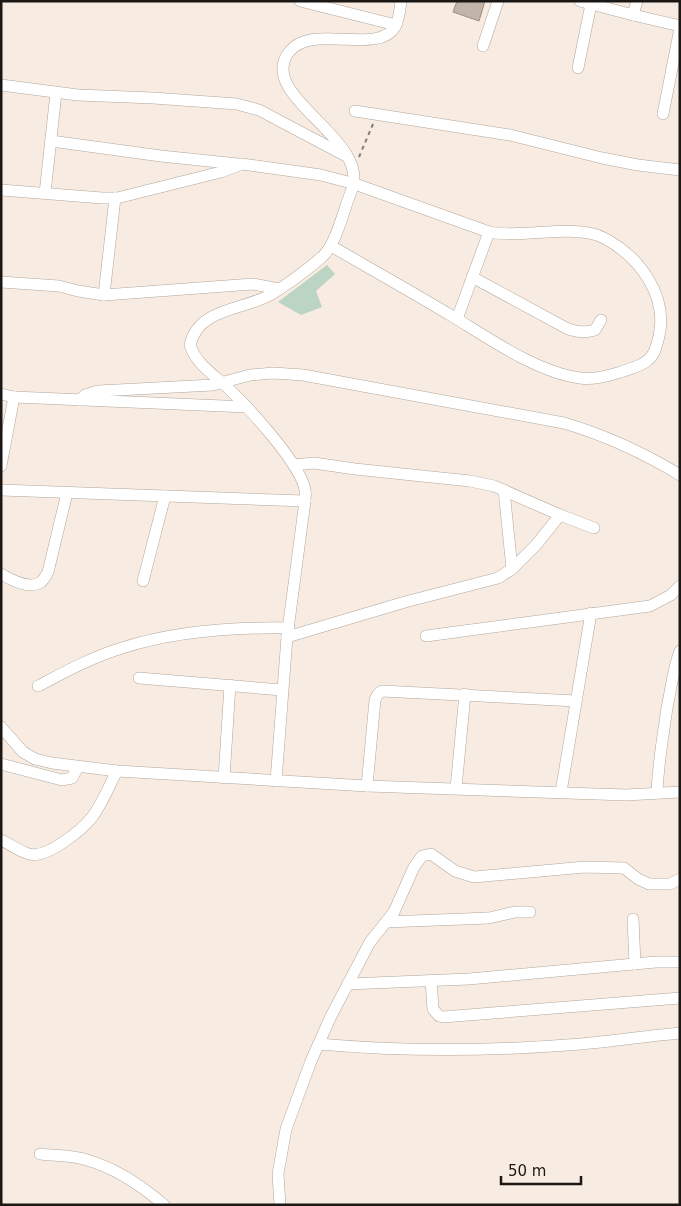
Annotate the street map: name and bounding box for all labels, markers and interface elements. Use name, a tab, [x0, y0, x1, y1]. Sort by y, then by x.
scale bar	[501, 1154, 581, 1186]
text: 50 m	[508, 1162, 546, 1180]

